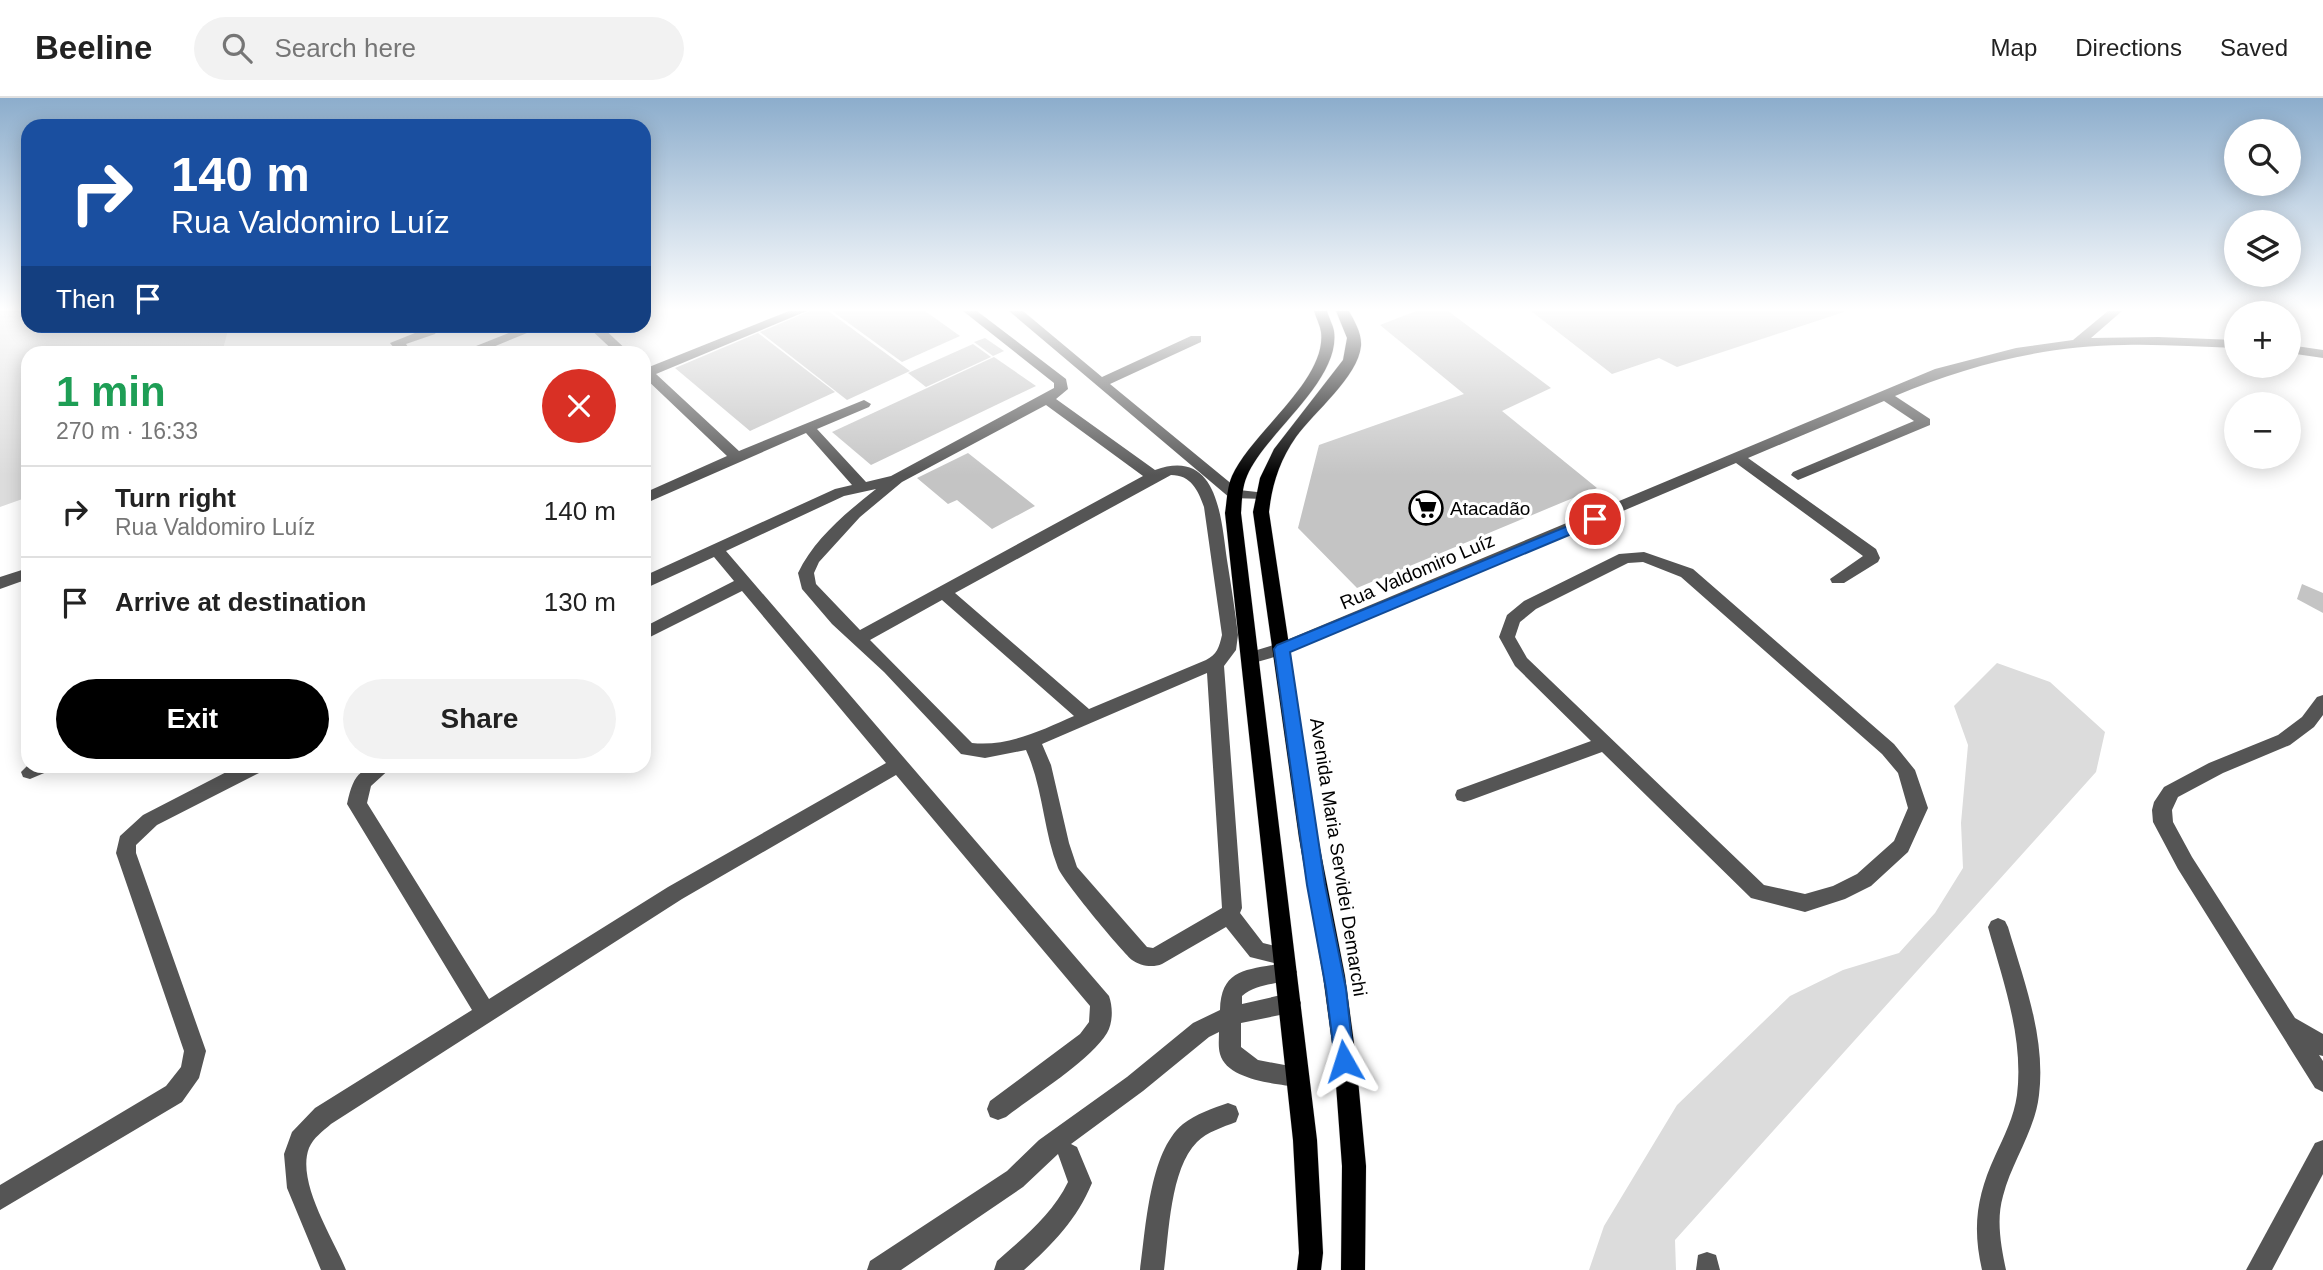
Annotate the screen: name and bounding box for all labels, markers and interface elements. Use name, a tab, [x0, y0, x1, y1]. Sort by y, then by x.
search box	[194, 17, 684, 80]
text: Beeline	[35, 29, 152, 66]
icon: search	[218, 29, 256, 67]
text: Search here	[274, 33, 416, 63]
text: Map	[1991, 34, 2037, 61]
text: Directions	[2075, 34, 2182, 61]
text: Saved	[2220, 34, 2288, 61]
map controls	[2224, 119, 2301, 469]
button: search	[2224, 119, 2301, 196]
icon: right	[56, 147, 147, 238]
text: 140 m	[171, 147, 310, 201]
text: Rua Valdomiro Luíz	[171, 204, 450, 240]
button: layers	[2224, 210, 2301, 287]
icon: arrive	[129, 280, 167, 318]
text: Then	[56, 284, 115, 314]
button: +	[2224, 301, 2301, 378]
text: 1 min	[56, 368, 166, 415]
button: close	[542, 369, 616, 443]
button: −	[2224, 392, 2301, 469]
text: 270 m · 16:33	[56, 418, 198, 444]
text: Turn right	[115, 483, 236, 513]
supermarket icon: Atacadão	[1407, 489, 1445, 527]
pin	[1565, 489, 1625, 549]
icon: right	[56, 493, 94, 531]
text: 140 m	[544, 496, 616, 526]
place label: Atacadão	[1450, 498, 1530, 519]
icon: arrive	[1576, 500, 1614, 538]
text: Rua Valdomiro Luíz	[115, 514, 315, 540]
street label: Rua Valdomiro Luíz	[1337, 529, 1497, 613]
icon: arrive	[56, 584, 94, 622]
text: Arrive at destination	[115, 587, 366, 617]
text: 130 m	[544, 587, 616, 617]
button: Exit	[56, 679, 329, 759]
button: Share	[343, 679, 616, 759]
street label: Avenida Maria Servidei Demarchi	[1306, 716, 1371, 998]
position arrow	[1307, 1024, 1381, 1098]

